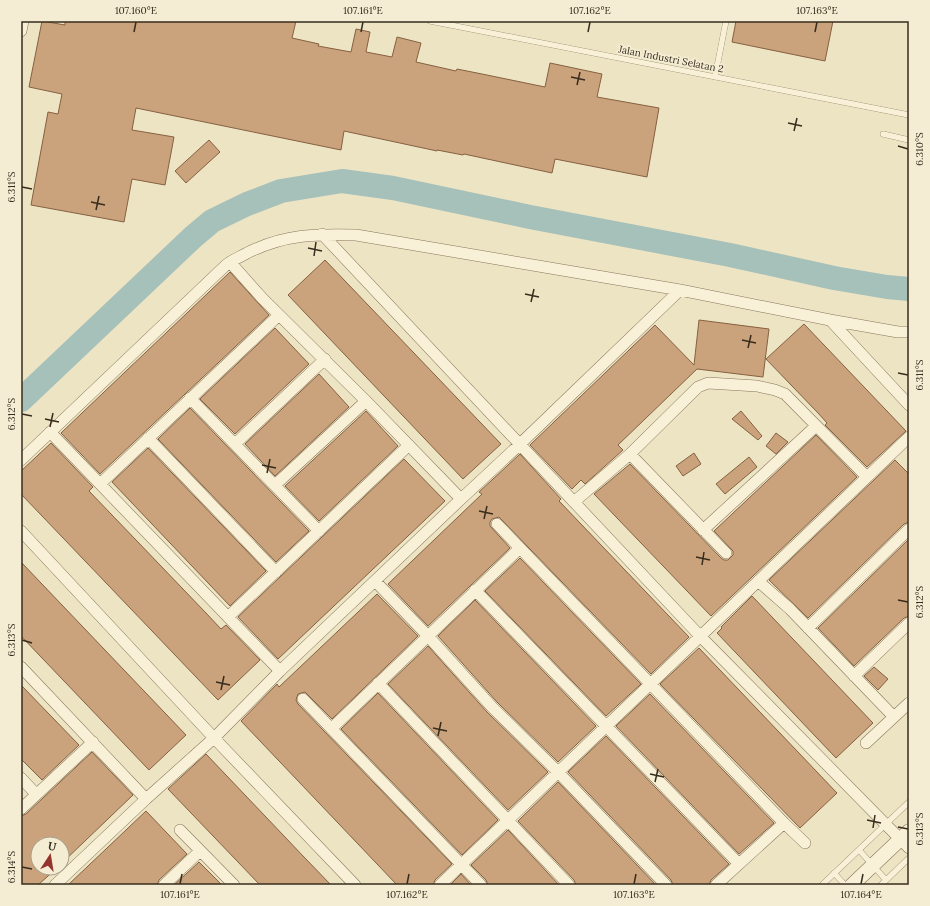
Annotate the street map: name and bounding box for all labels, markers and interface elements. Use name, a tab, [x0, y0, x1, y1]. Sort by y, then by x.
text: 107.160°E	[115, 4, 157, 17]
text: 107.161°E	[343, 4, 383, 17]
text: 107.162°E	[569, 4, 611, 17]
text: 107.163°E	[796, 4, 838, 17]
street label: Jalan Industri Selatan 2	[616, 42, 725, 76]
text: 6.310°S	[913, 132, 926, 166]
text: 6.311°S	[5, 171, 18, 202]
text: 6.311°S	[913, 359, 926, 390]
text: 6.312°S	[5, 397, 18, 430]
text: 6.312°S	[913, 585, 926, 618]
text: 6.313°S	[5, 623, 18, 656]
text: 6.313°S	[913, 812, 926, 845]
north arrow	[30, 836, 70, 876]
text: U	[47, 839, 58, 854]
text: 6.314°S	[5, 850, 18, 883]
text: 107.161°E	[160, 888, 200, 901]
text: 107.162°E	[386, 888, 428, 901]
text: 107.163°E	[613, 888, 655, 901]
text: 107.164°E	[840, 888, 882, 901]

